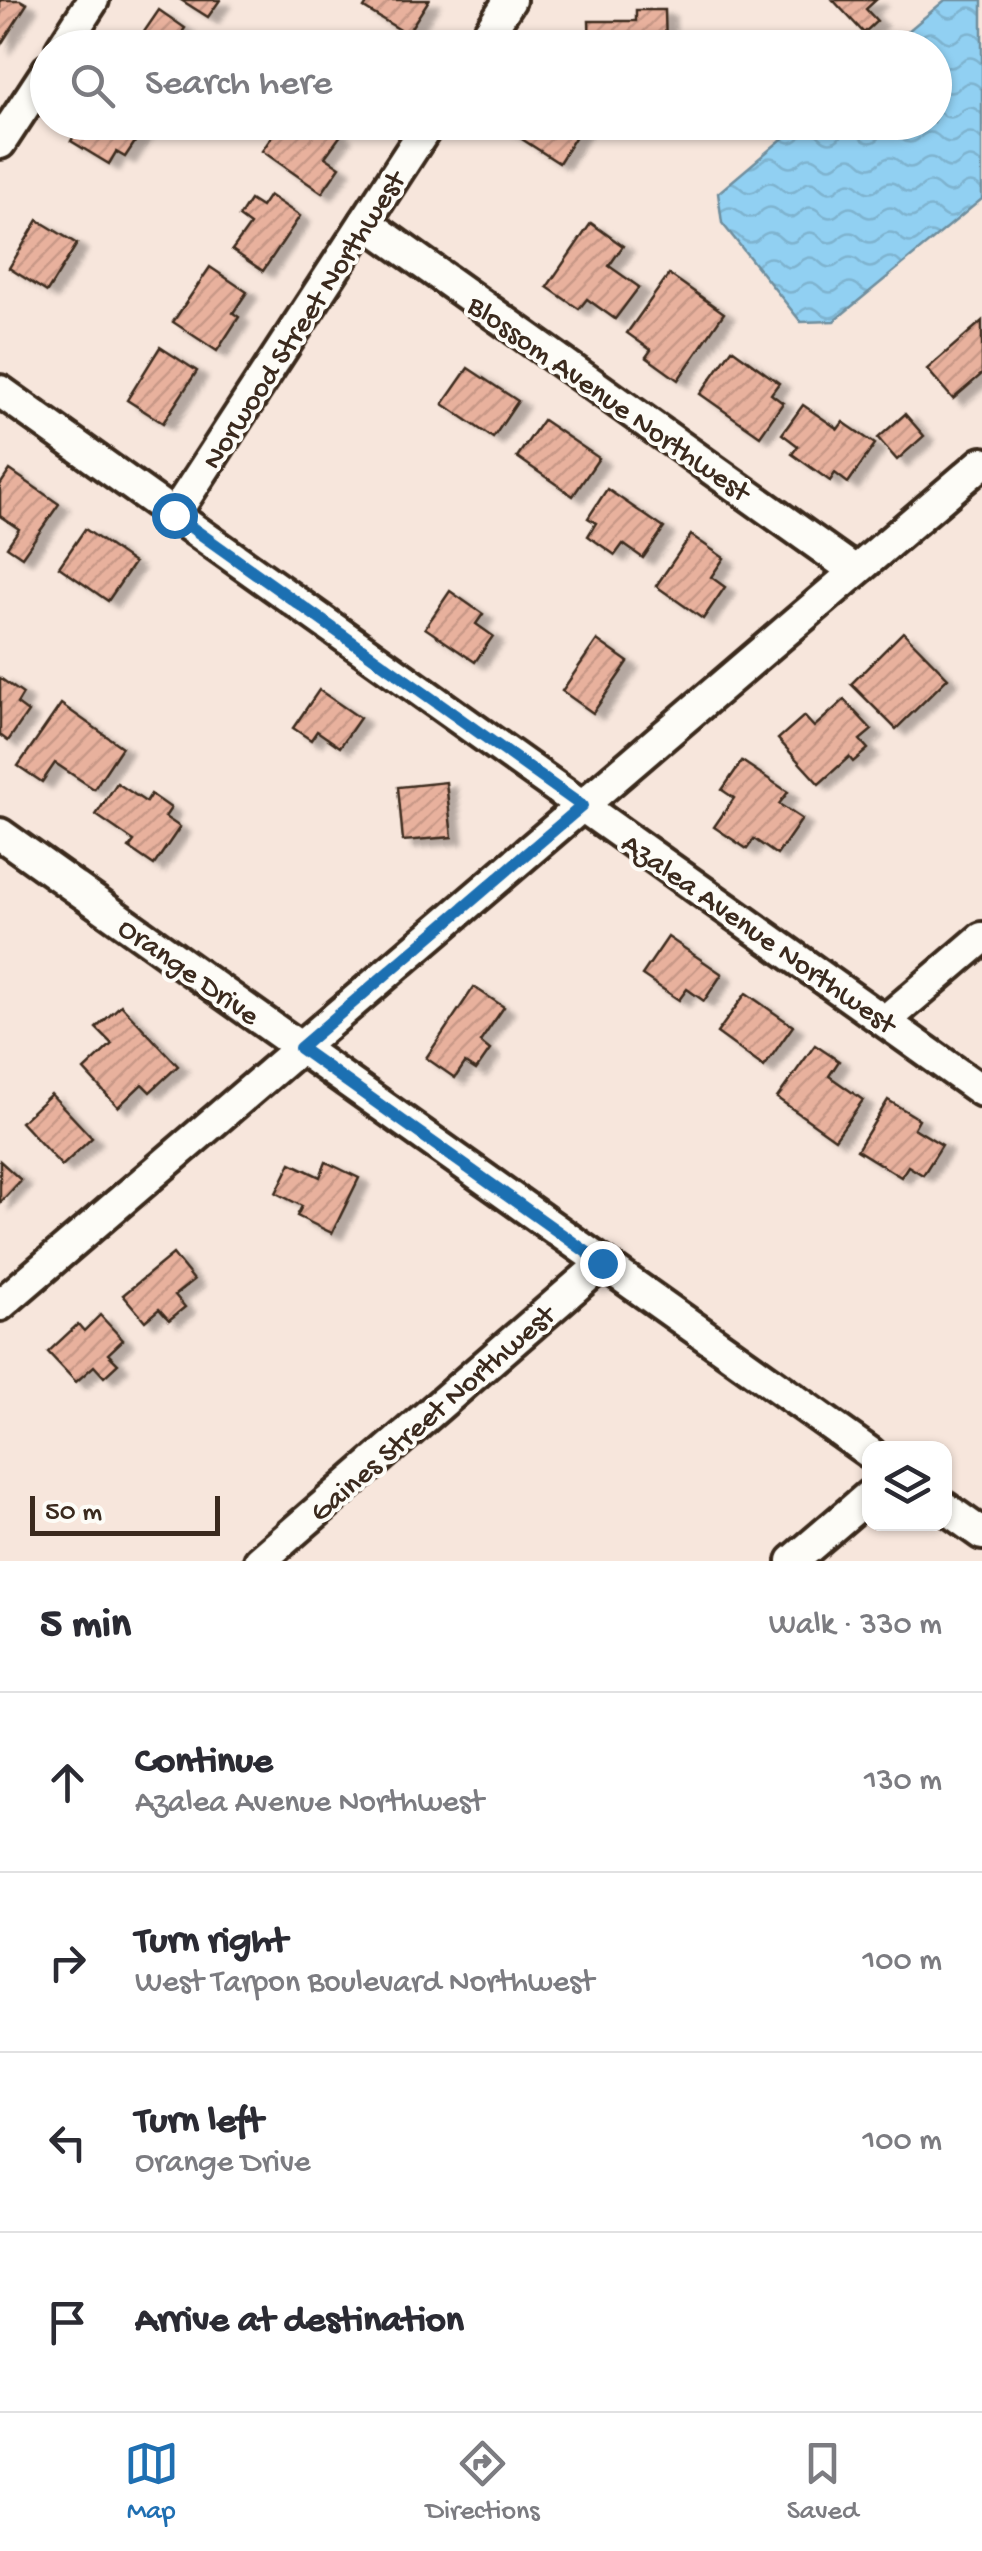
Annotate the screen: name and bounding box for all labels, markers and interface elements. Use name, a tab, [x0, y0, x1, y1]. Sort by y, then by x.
search box	[30, 30, 952, 140]
icon: search	[65, 58, 120, 113]
text: Search here	[145, 63, 332, 107]
street label: Norwood Street Northwest	[196, 164, 417, 477]
street label: Blossom Avenue Northwest	[459, 289, 758, 513]
route start	[152, 493, 198, 539]
street label: Azalea Avenue Northwest	[613, 828, 904, 1045]
street label: Orange Drive	[110, 912, 265, 1036]
route end	[580, 1241, 626, 1287]
street label: Gaines Street Northwest	[304, 1298, 566, 1531]
map controls	[862, 1441, 952, 1531]
button: layers	[862, 1441, 952, 1531]
scale bar	[30, 1491, 220, 1536]
text: 50 m	[45, 1497, 102, 1530]
text: 5 min	[40, 1602, 131, 1651]
text: Walk · 330 m	[769, 1607, 942, 1645]
text: Continue	[135, 1741, 273, 1785]
icon: ahead	[40, 1755, 95, 1810]
text: 130 m	[864, 1763, 942, 1801]
text: Azalea Avenue Northwest	[135, 1785, 484, 1823]
text: Turn right	[135, 1921, 287, 1965]
icon: right	[40, 1935, 95, 1990]
text: 100 m	[862, 1943, 942, 1981]
text: West Tarpon Boulevard Northwest	[135, 1965, 594, 2003]
text: Turn left	[135, 2101, 263, 2145]
icon: left	[40, 2115, 95, 2170]
text: 100 m	[862, 2123, 942, 2161]
text: Orange Drive	[135, 2145, 311, 2183]
icon: arrive	[40, 2295, 95, 2350]
text: Arrive at destination	[135, 2300, 464, 2344]
tab: Map	[124, 2436, 179, 2529]
tab: Directions	[426, 2436, 540, 2529]
tab: Saved	[787, 2436, 858, 2529]

